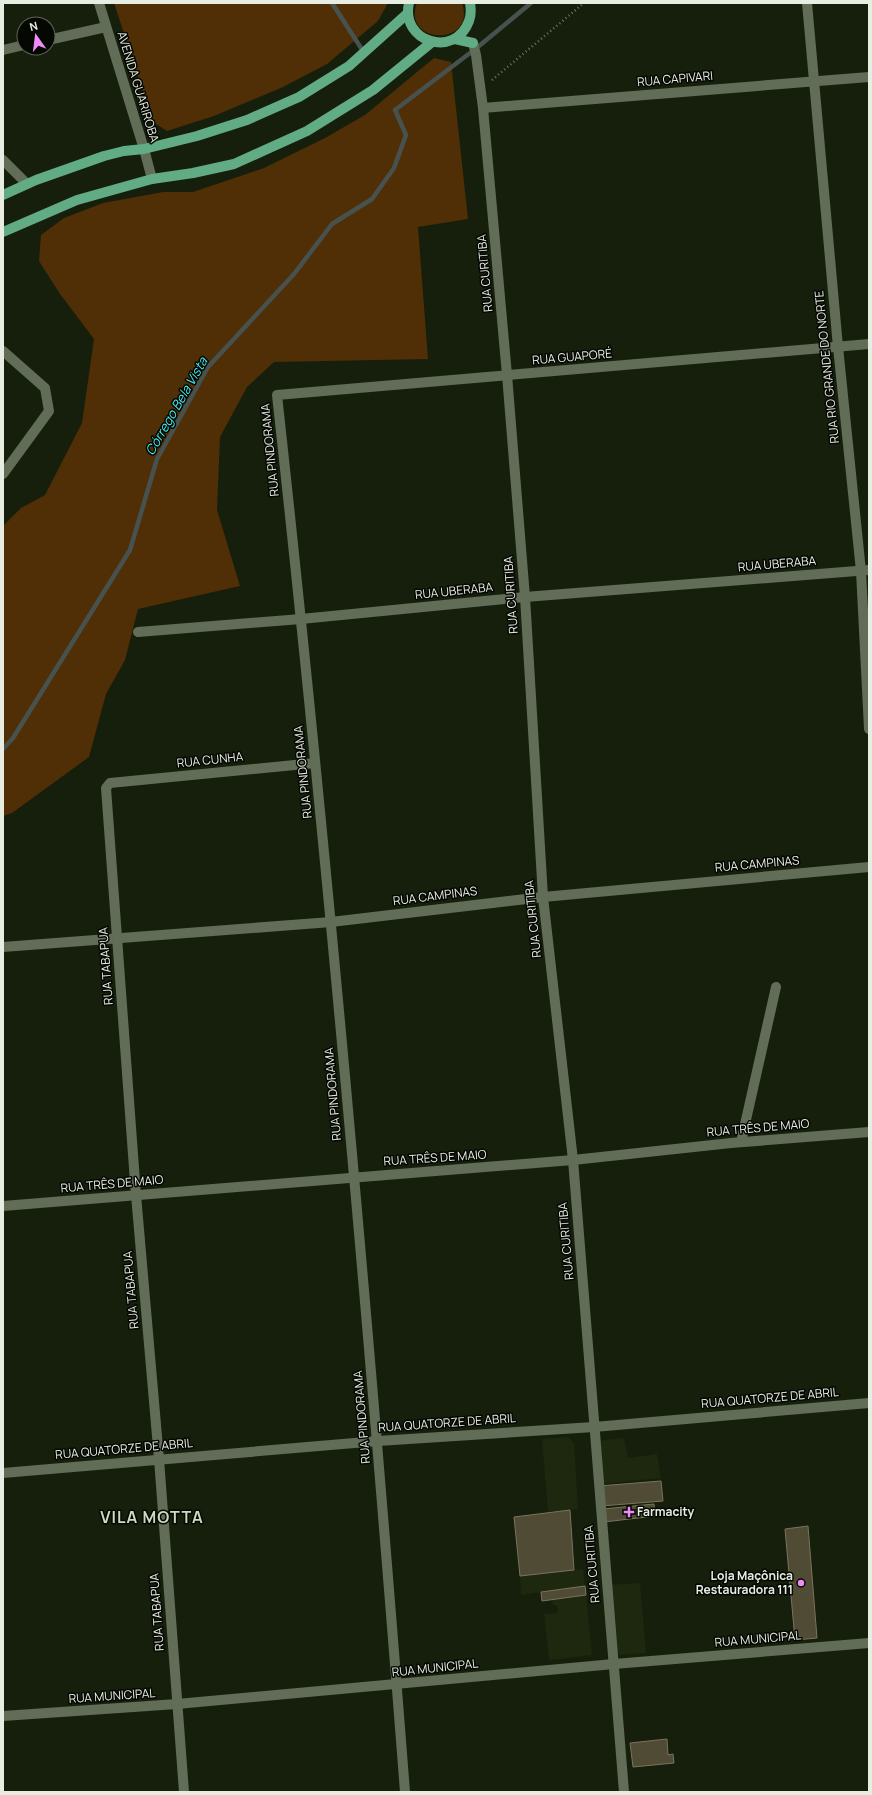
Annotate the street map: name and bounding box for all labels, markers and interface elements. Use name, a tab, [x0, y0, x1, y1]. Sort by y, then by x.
north arrow	[16, 16, 56, 56]
text: N	[28, 18, 39, 34]
street label: AVENIDA GUARIROBA	[113, 29, 164, 145]
street label: RUA CAPIVARI	[636, 67, 714, 90]
street label: RUA CURITIBA	[473, 233, 496, 313]
street label: RUA RIO GRANDE DO NORTE	[810, 290, 843, 444]
street label: RUA GUAPORÉ	[531, 345, 613, 368]
water label: Córrego Bela Vista	[141, 353, 212, 458]
street label: RUA PINDORAMA	[256, 402, 283, 497]
street label: RUA UBERABA	[737, 552, 817, 575]
street label: RUA CURITIBA	[499, 555, 522, 635]
street label: RUA UBERABA	[414, 578, 494, 603]
street label: RUA PINDORAMA	[289, 724, 316, 819]
street label: RUA CUNHA	[176, 748, 244, 771]
street label: RUA CAMPINAS	[714, 851, 800, 876]
street label: RUA CURITIBA	[520, 879, 545, 959]
street label: RUA CAMPINAS	[392, 882, 478, 909]
street label: RUA TABAPUA	[94, 926, 117, 1006]
street label: RUA PINDORAMA	[320, 1046, 345, 1141]
street label: RUA TRÊS DE MAIO	[706, 1115, 810, 1140]
street label: RUA TRÊS DE MAIO	[383, 1145, 487, 1170]
street label: RUA TRÊS DE MAIO	[60, 1171, 164, 1196]
street label: RUA CURITIBA	[554, 1201, 577, 1281]
street label: RUA TABAPUA	[119, 1250, 142, 1330]
street label: RUA PINDORAMA	[349, 1369, 374, 1464]
street label: RUA QUATORZE DE ABRIL	[700, 1383, 839, 1412]
street label: RUA QUATORZE DE ABRIL	[378, 1409, 516, 1436]
street label: RUA QUATORZE DE ABRIL	[54, 1434, 193, 1463]
place label: Farmacity	[637, 1503, 695, 1520]
district label: VILA MOTTA	[100, 1506, 204, 1528]
marker: Farmacity	[624, 1507, 634, 1517]
street label: RUA CURITIBA	[580, 1524, 603, 1604]
place label: Loja Maçônica Restauradora 111	[696, 1567, 793, 1598]
street label: RUA TABAPUA	[145, 1572, 168, 1652]
marker: Loja Maçônica Restauradora 111	[796, 1578, 806, 1588]
street label: RUA MUNICIPAL	[714, 1626, 802, 1651]
street label: RUA MUNICIPAL	[391, 1655, 479, 1680]
street label: RUA MUNICIPAL	[68, 1684, 156, 1707]

